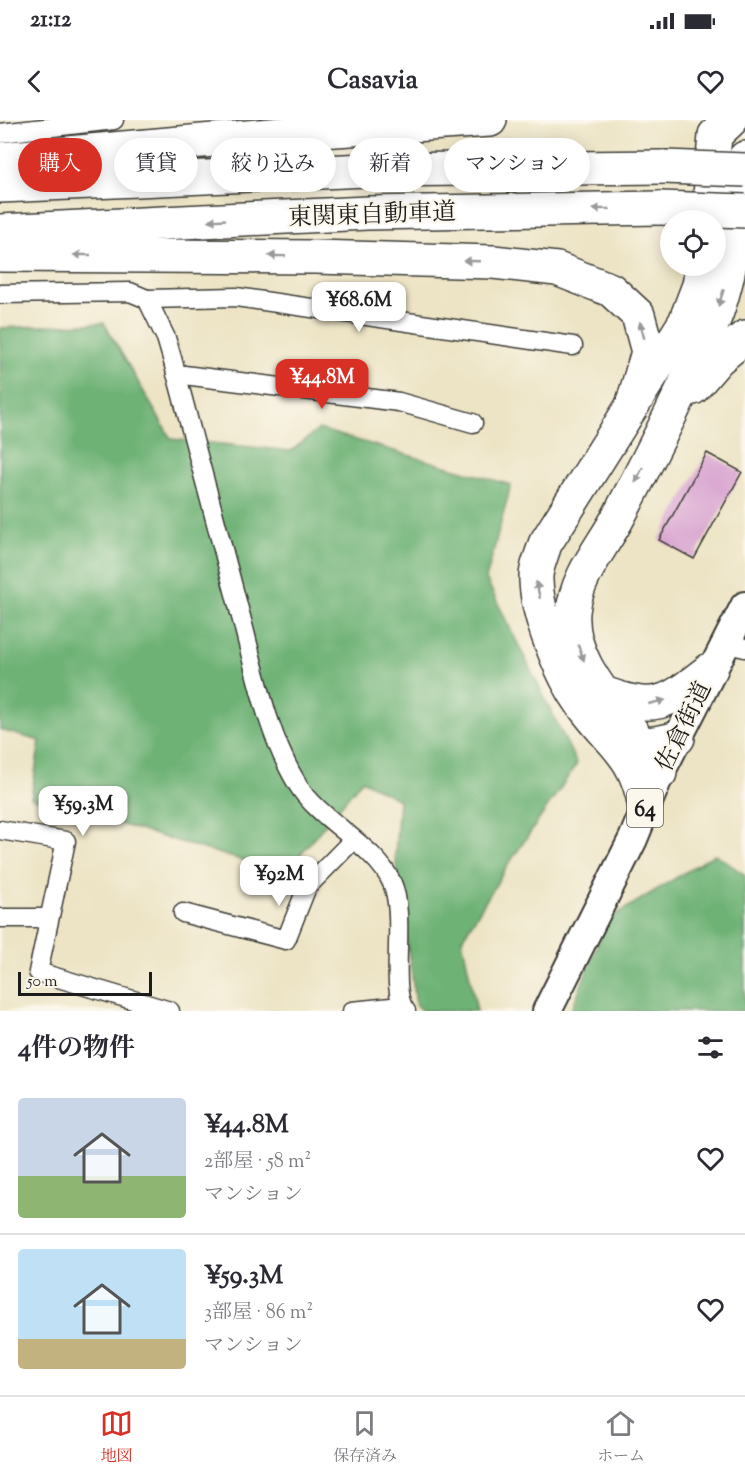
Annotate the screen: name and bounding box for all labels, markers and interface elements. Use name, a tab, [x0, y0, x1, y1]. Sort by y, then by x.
text: 21:12	[30, 5, 71, 37]
text: Casavia	[327, 62, 418, 101]
icon: back	[18, 65, 51, 98]
icon: heart	[694, 65, 727, 98]
chip: 購入	[18, 138, 102, 192]
chip: 賃貸	[114, 138, 198, 192]
chip: 絞り込み	[210, 138, 336, 192]
chip: 新着	[348, 138, 432, 192]
chip: マンション	[444, 138, 590, 192]
street label: 東関東自動車道	[288, 196, 457, 236]
one-way arrow	[592, 204, 611, 214]
map controls	[660, 210, 726, 276]
button: locate	[660, 210, 726, 276]
one-way arrow	[208, 215, 227, 224]
one-way arrow	[73, 250, 92, 260]
one-way arrow	[268, 252, 287, 261]
one-way arrow	[463, 256, 482, 266]
pin: ¥68.6M	[310, 282, 408, 333]
text: ¥68.6M	[326, 287, 392, 316]
one-way arrow	[716, 289, 725, 307]
one-way arrow	[636, 320, 646, 339]
pin: ¥44.8M	[273, 359, 371, 410]
text: ¥44.8M	[289, 364, 355, 393]
one-way arrow	[635, 466, 644, 483]
one-way arrow	[533, 580, 542, 599]
one-way arrow	[577, 644, 586, 662]
street label: 佐倉街道	[648, 676, 721, 777]
one-way arrow	[648, 697, 666, 707]
pin: ¥59.3M	[34, 786, 132, 837]
road number: 64	[627, 789, 663, 827]
text: ¥59.3M	[53, 791, 113, 820]
pin: ¥92M	[243, 856, 315, 907]
text: ¥92M	[254, 861, 304, 890]
scale bar	[18, 969, 152, 996]
text: 50 m	[27, 971, 58, 994]
text: 4件の物件	[18, 1031, 135, 1068]
icon: filters	[694, 1031, 727, 1064]
text: ¥44.8M	[204, 1107, 289, 1144]
icon: home	[66, 1122, 138, 1194]
icon: heart	[694, 1142, 727, 1175]
text: 2部屋 · 58 m²	[204, 1148, 311, 1177]
text: マンション	[204, 1181, 303, 1210]
text: ¥59.3M	[204, 1258, 283, 1295]
icon: home	[66, 1273, 138, 1345]
icon: heart	[694, 1293, 727, 1326]
text: 3部屋 · 86 m²	[204, 1299, 313, 1328]
text: マンション	[204, 1332, 303, 1361]
tab: 地図	[100, 1407, 133, 1469]
tab: 保存済み	[333, 1407, 397, 1469]
tab: ホーム	[597, 1407, 645, 1469]

